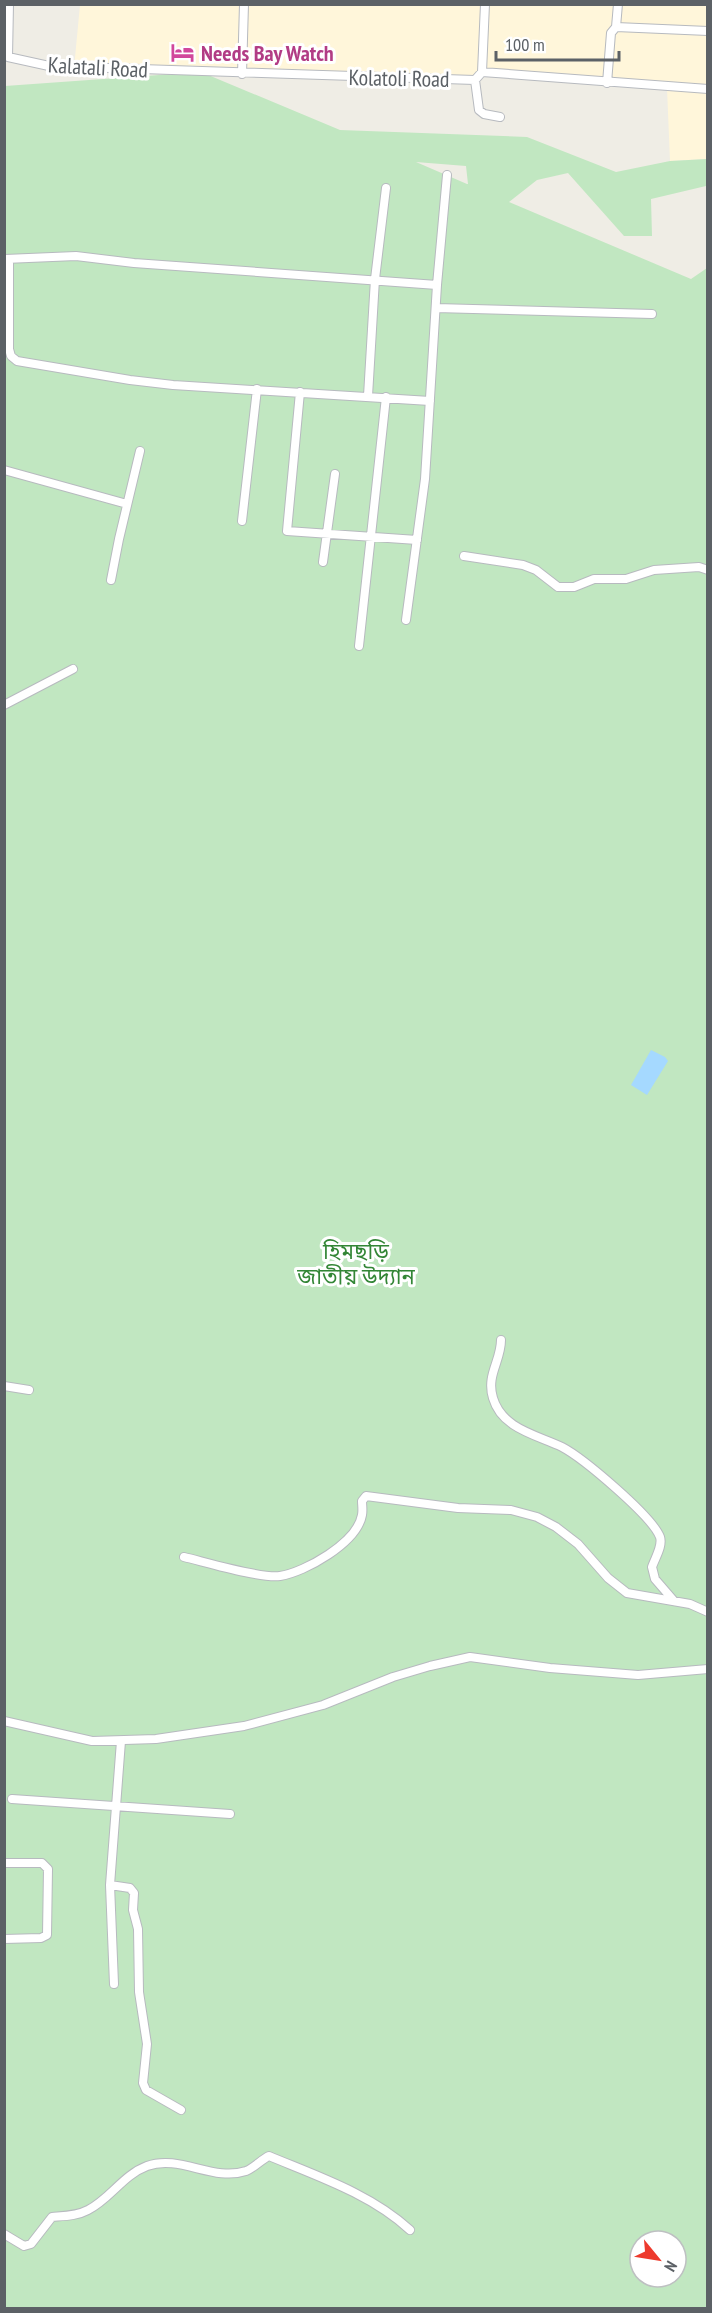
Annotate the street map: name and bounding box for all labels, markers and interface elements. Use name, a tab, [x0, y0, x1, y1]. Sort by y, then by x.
scale bar	[496, 24, 619, 62]
text: 100 m	[505, 33, 545, 56]
place label: Needs Bay Watch	[201, 39, 334, 67]
hotel icon: Needs Bay Watch	[170, 40, 196, 66]
street label: Kalatali Road	[47, 50, 149, 84]
street label: Kolatoli Road	[348, 63, 450, 93]
park label: হিমছড়ি জাতীয় উদ্যান	[296, 1237, 416, 1290]
north arrow	[628, 2229, 688, 2289]
text: N	[660, 2258, 682, 2275]

